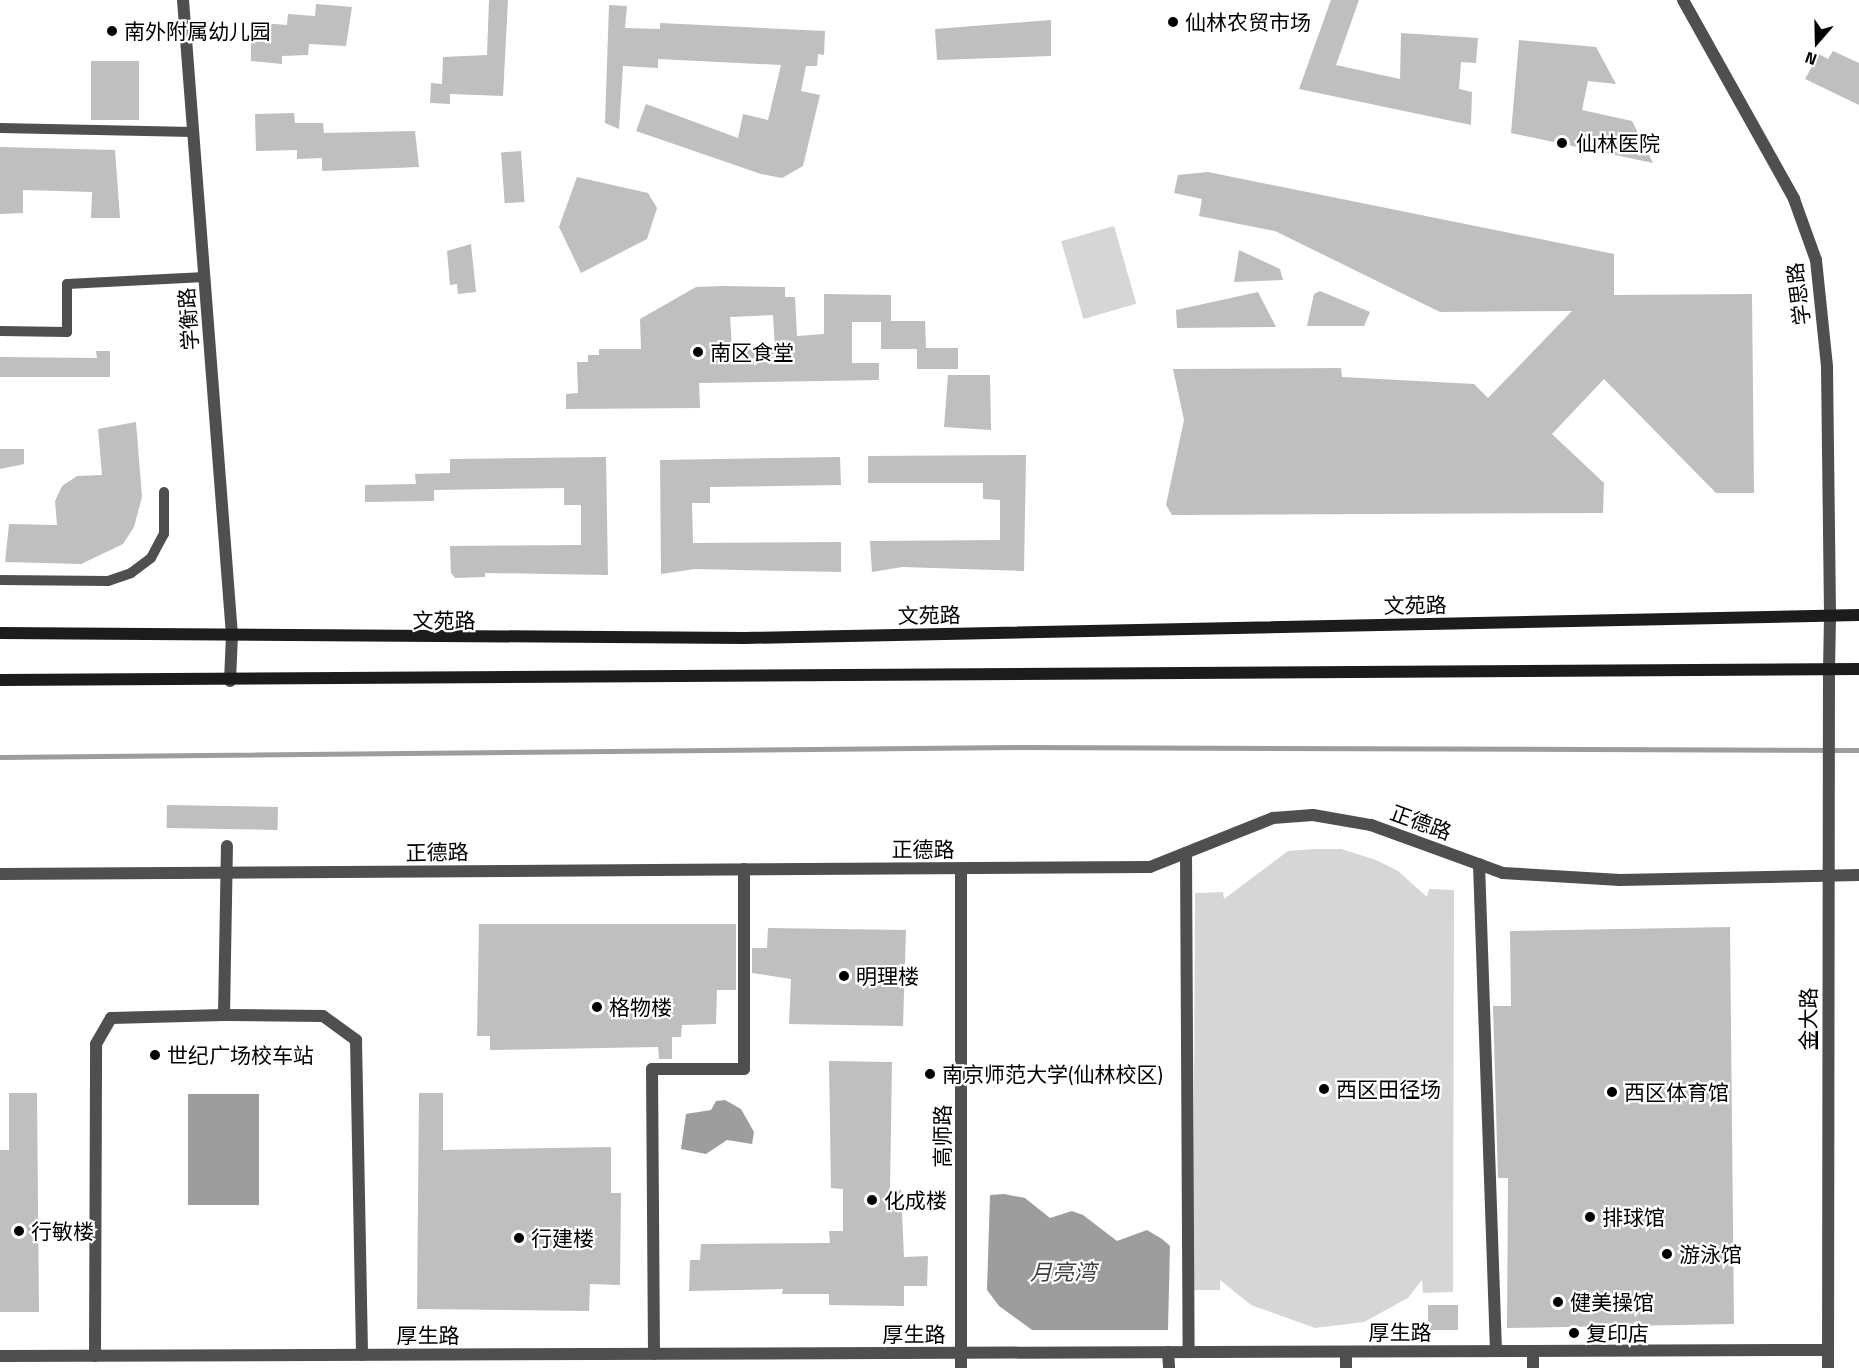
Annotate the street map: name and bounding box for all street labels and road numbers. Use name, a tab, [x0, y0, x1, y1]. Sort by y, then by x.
street label: 学思路	[1782, 261, 1814, 327]
street label: 学衡路	[173, 287, 203, 351]
street label: 文苑路	[1383, 592, 1447, 618]
street label: 文苑路	[897, 602, 961, 628]
street label: 文苑路	[413, 607, 475, 633]
street label: 正德路	[1387, 799, 1455, 845]
street label: 正德路	[892, 836, 954, 862]
street label: 正德路	[405, 839, 469, 865]
street label: 金大路	[1795, 988, 1821, 1050]
street label: 高师路	[929, 1105, 955, 1167]
street label: 厚生路	[1369, 1319, 1431, 1345]
street label: 厚生路	[883, 1321, 945, 1347]
street label: 厚生路	[397, 1322, 459, 1348]

